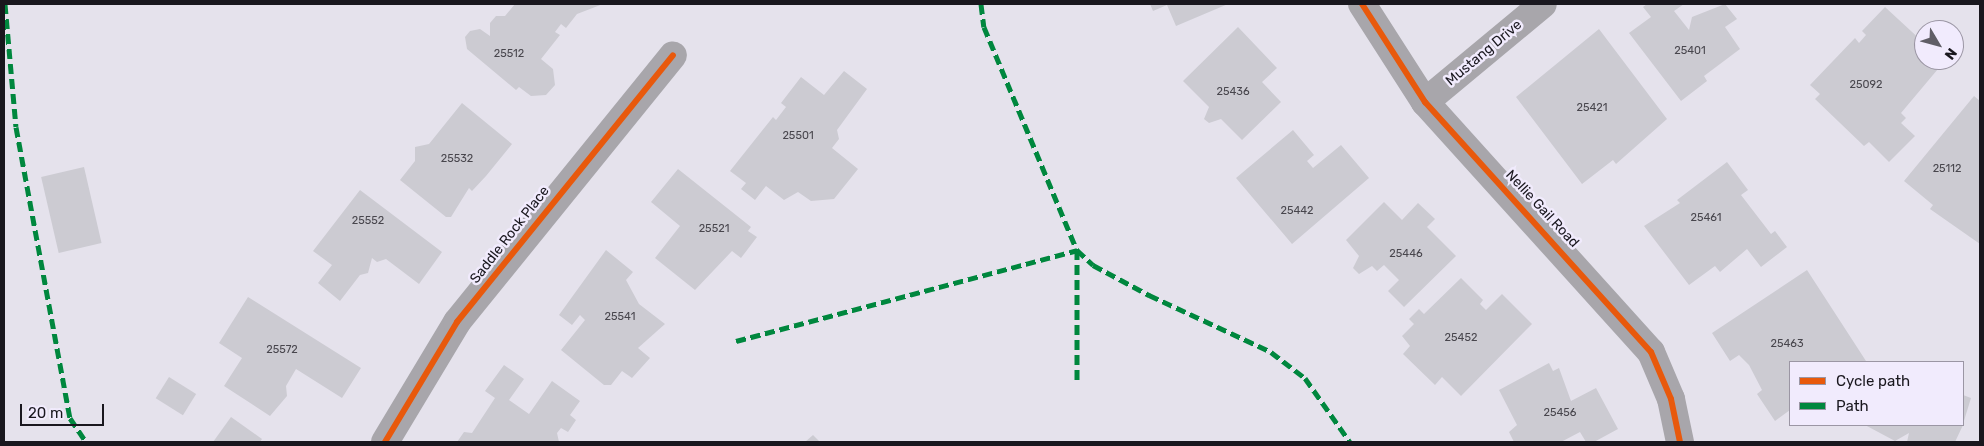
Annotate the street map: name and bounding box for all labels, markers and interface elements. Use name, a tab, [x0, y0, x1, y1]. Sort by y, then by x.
street label: Mustang Drive	[1443, 16, 1525, 90]
north arrow	[1914, 20, 1964, 70]
house number: 25401	[1674, 44, 1706, 58]
text: N	[1941, 45, 1960, 63]
house number: 25512	[494, 47, 524, 61]
house number: 25092	[1850, 78, 1882, 92]
house number: 25436	[1216, 85, 1250, 99]
house number: 25421	[1577, 101, 1607, 115]
house number: 25501	[782, 129, 814, 143]
house number: 25532	[441, 152, 473, 166]
house number: 25112	[1933, 162, 1961, 176]
street label: Nellie Gail Road	[1502, 167, 1582, 251]
street label: Saddle Rock Place	[467, 183, 553, 287]
house number: 25442	[1280, 204, 1314, 218]
house number: 25461	[1691, 211, 1721, 225]
house number: 25552	[352, 214, 384, 228]
house number: 25521	[699, 222, 729, 236]
house number: 25446	[1389, 247, 1423, 261]
house number: 25541	[605, 310, 635, 324]
house number: 25452	[1445, 331, 1477, 345]
house number: 25463	[1770, 337, 1804, 351]
house number: 25572	[266, 343, 298, 357]
legend	[1789, 361, 1964, 426]
text: Cycle path	[1836, 372, 1910, 390]
scale bar	[22, 394, 106, 426]
text: Path	[1836, 397, 1869, 415]
text: 20 m	[28, 404, 63, 422]
house number: 25456	[1544, 406, 1576, 420]

